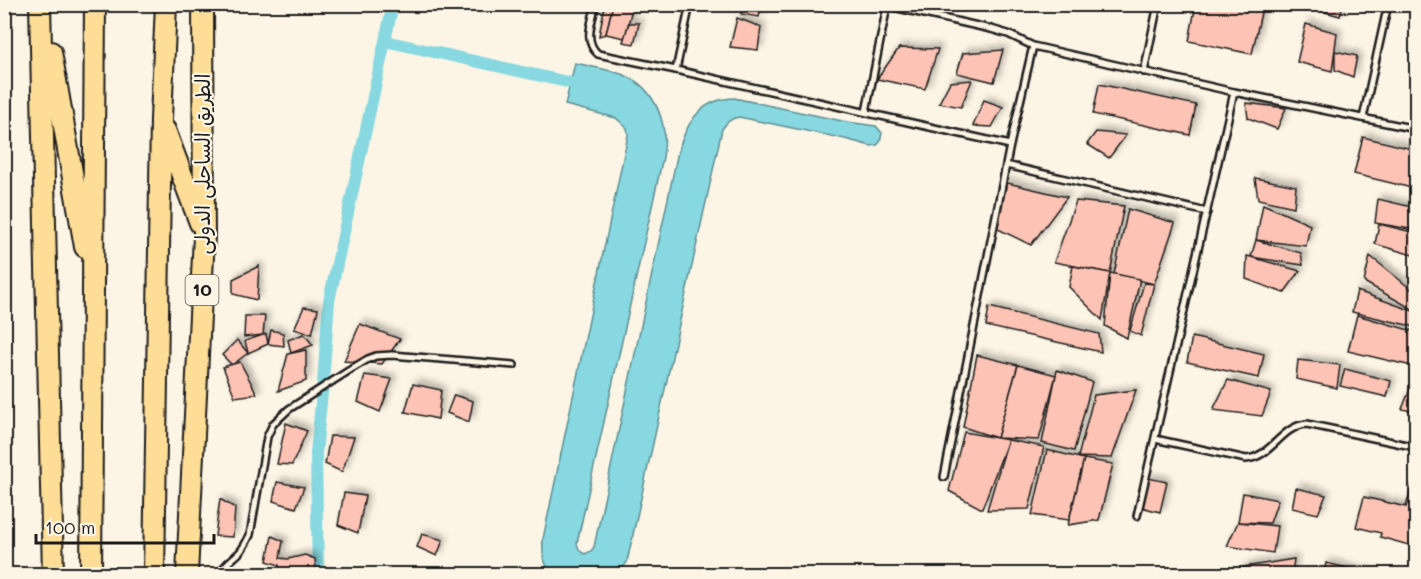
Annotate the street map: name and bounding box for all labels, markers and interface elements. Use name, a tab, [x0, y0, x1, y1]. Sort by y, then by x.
street label: الطريق الساحلى الدولى	[189, 74, 216, 254]
road number: 10	[186, 275, 218, 305]
scale bar	[36, 507, 214, 545]
text: 100 m	[45, 515, 95, 539]

